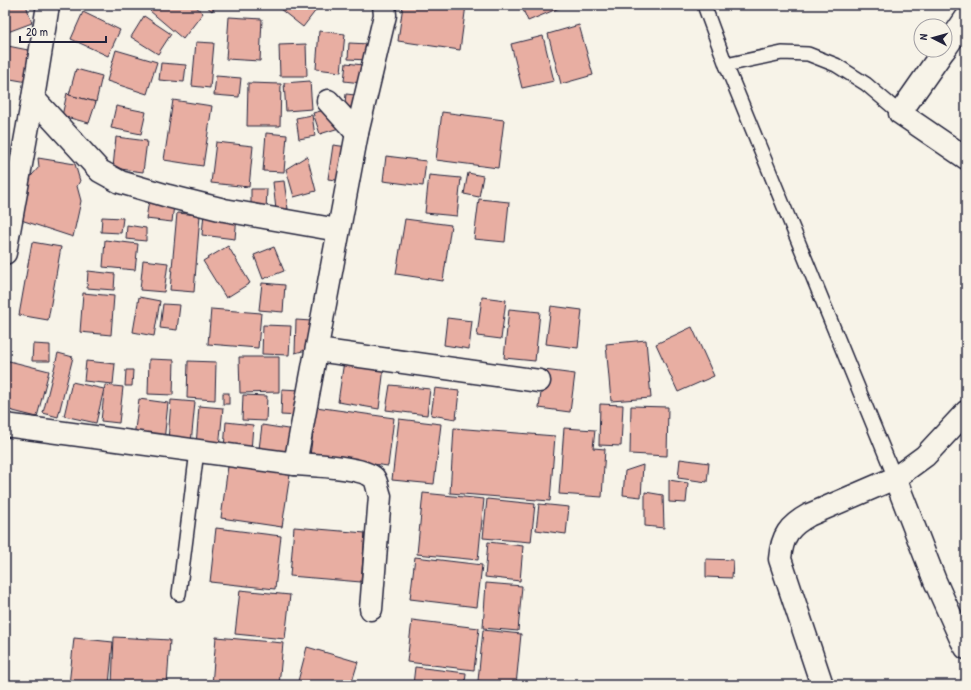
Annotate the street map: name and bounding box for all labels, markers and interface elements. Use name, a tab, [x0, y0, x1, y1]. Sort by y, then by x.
scale bar	[20, 18, 106, 44]
north arrow	[913, 18, 953, 58]
text: 20 m	[26, 23, 48, 40]
text: N	[916, 33, 930, 41]

